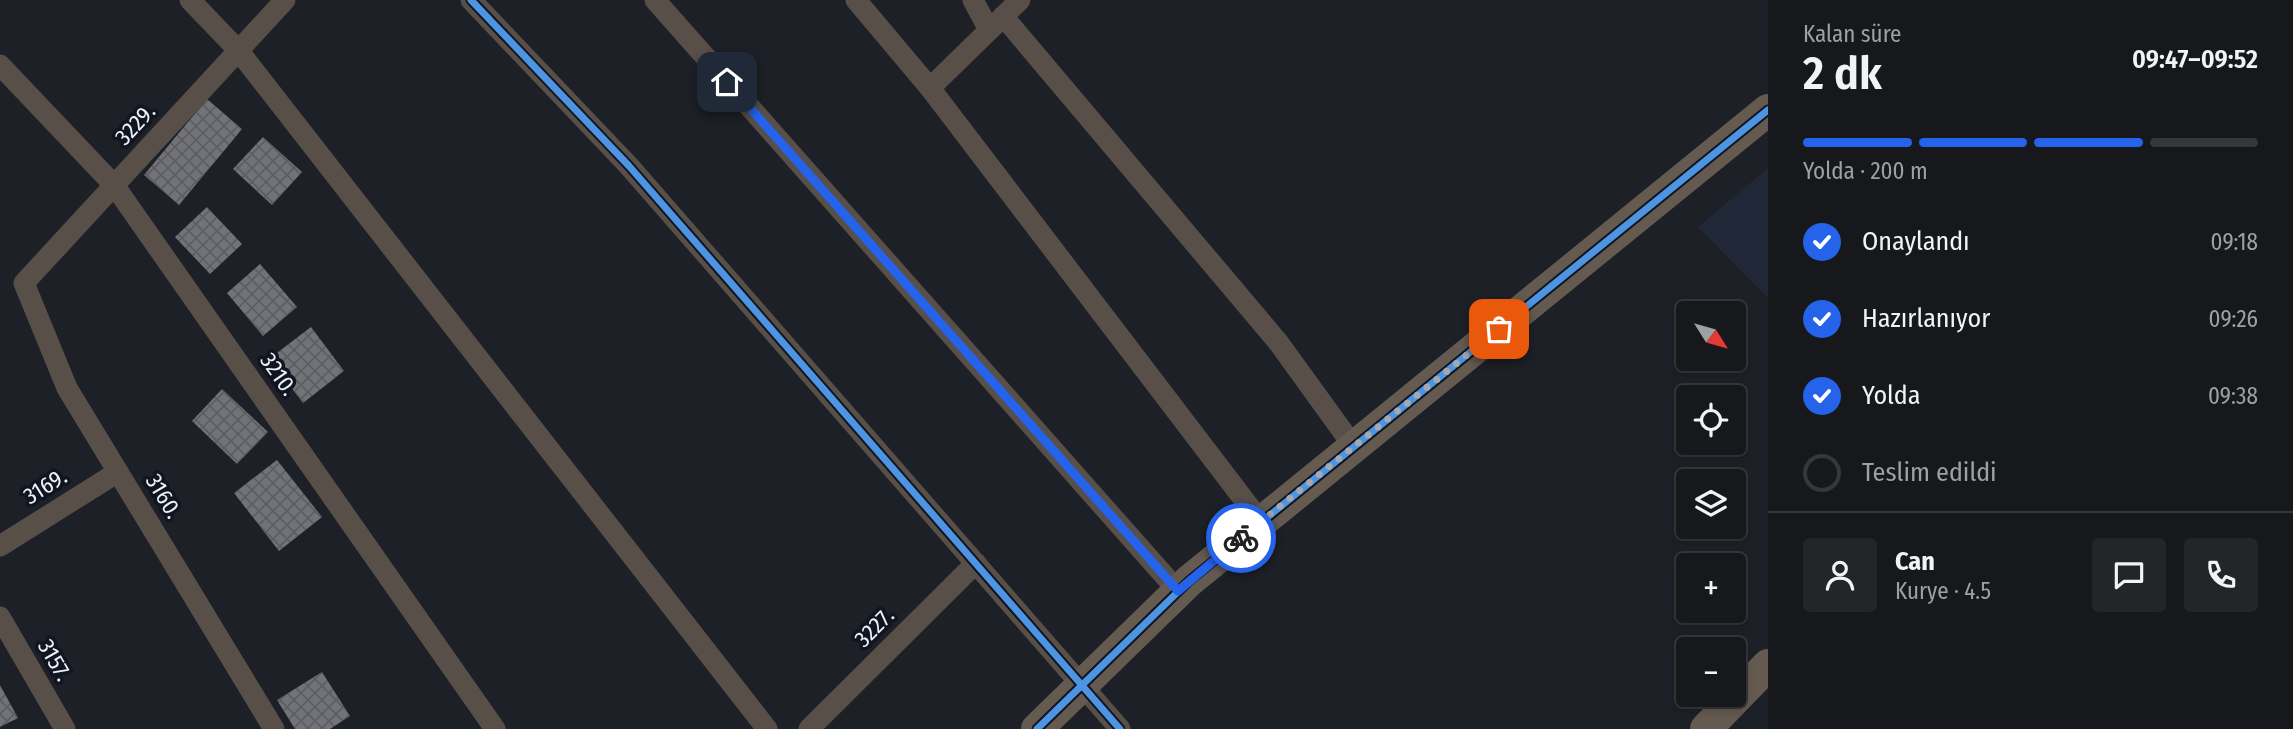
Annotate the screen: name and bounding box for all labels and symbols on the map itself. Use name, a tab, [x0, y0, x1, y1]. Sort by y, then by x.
pin	[697, 52, 757, 112]
street label: 3229.	[109, 97, 161, 151]
pin	[1469, 299, 1529, 359]
north arrow	[1676, 301, 1746, 371]
street label: 3210.	[254, 347, 304, 401]
street label: 3169.	[18, 462, 72, 510]
street label: 3160.	[140, 469, 188, 523]
courier	[1206, 503, 1276, 573]
street label: 3227.	[848, 601, 900, 653]
street label: 3157.	[32, 634, 78, 686]

